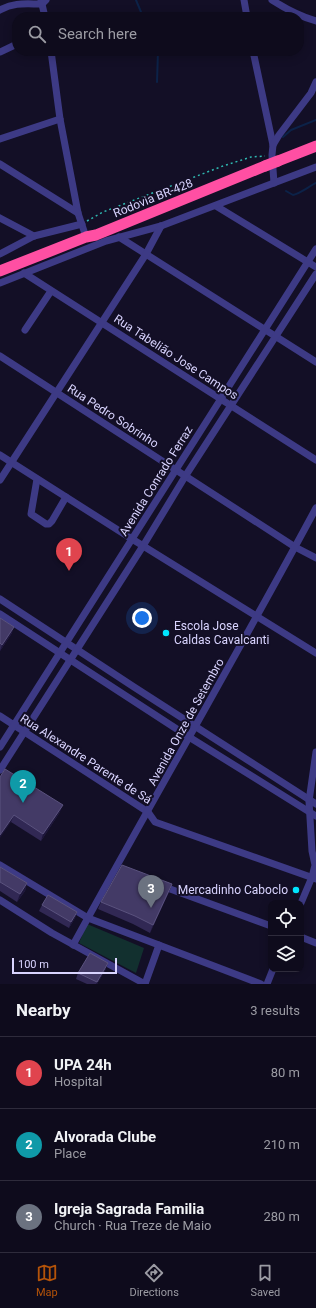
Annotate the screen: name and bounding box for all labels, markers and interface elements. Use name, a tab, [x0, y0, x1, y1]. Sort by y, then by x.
search box	[12, 12, 304, 56]
icon: search	[26, 23, 48, 45]
text: Search here	[58, 25, 137, 43]
street label: Rodovia BR-428	[111, 176, 195, 220]
street label: Rua Tabelião Jose Campos	[111, 312, 241, 402]
street label: Rua Pedro Sobrinho	[65, 381, 161, 451]
street label: Avenida Conrado Ferraz	[116, 423, 196, 539]
pin: 1	[56, 538, 82, 571]
your location	[132, 608, 152, 628]
place label: Escola Jose Caldas Cavalcanti	[174, 619, 270, 647]
marker: Escola Jose Caldas Cavalcanti	[161, 628, 171, 638]
street label: Avenida Onze de Setembro	[145, 656, 227, 788]
street label: Rua Alexandre Parente de Sá	[18, 711, 154, 807]
pin: 2	[10, 770, 36, 803]
pin: 3	[138, 875, 164, 908]
place label: Mercadinho Caboclo	[178, 883, 288, 897]
marker: Mercadinho Caboclo	[291, 885, 301, 895]
map controls	[268, 900, 304, 972]
button: locate	[268, 900, 304, 936]
button: layers	[268, 936, 304, 972]
scale bar	[12, 956, 117, 975]
text: 100 m	[18, 958, 49, 971]
text: Nearby	[16, 1000, 71, 1020]
text: 3 results	[250, 1003, 300, 1018]
text: UPA 24h	[54, 1056, 112, 1074]
text: 1	[25, 1065, 33, 1080]
text: 80 m	[271, 1065, 300, 1080]
text: Hospital	[54, 1074, 102, 1089]
text: Alvorada Clube	[54, 1128, 156, 1146]
text: 2	[25, 1137, 33, 1152]
text: 210 m	[263, 1137, 300, 1152]
text: Place	[54, 1146, 86, 1161]
text: Igreja Sagrada Familia	[54, 1200, 204, 1218]
text: 3	[25, 1209, 33, 1224]
text: 280 m	[263, 1209, 300, 1224]
text: Church · Rua Treze de Maio	[54, 1218, 211, 1233]
tab: Map	[36, 1262, 58, 1299]
tab: Directions	[129, 1262, 179, 1299]
tab: Saved	[250, 1262, 280, 1299]

